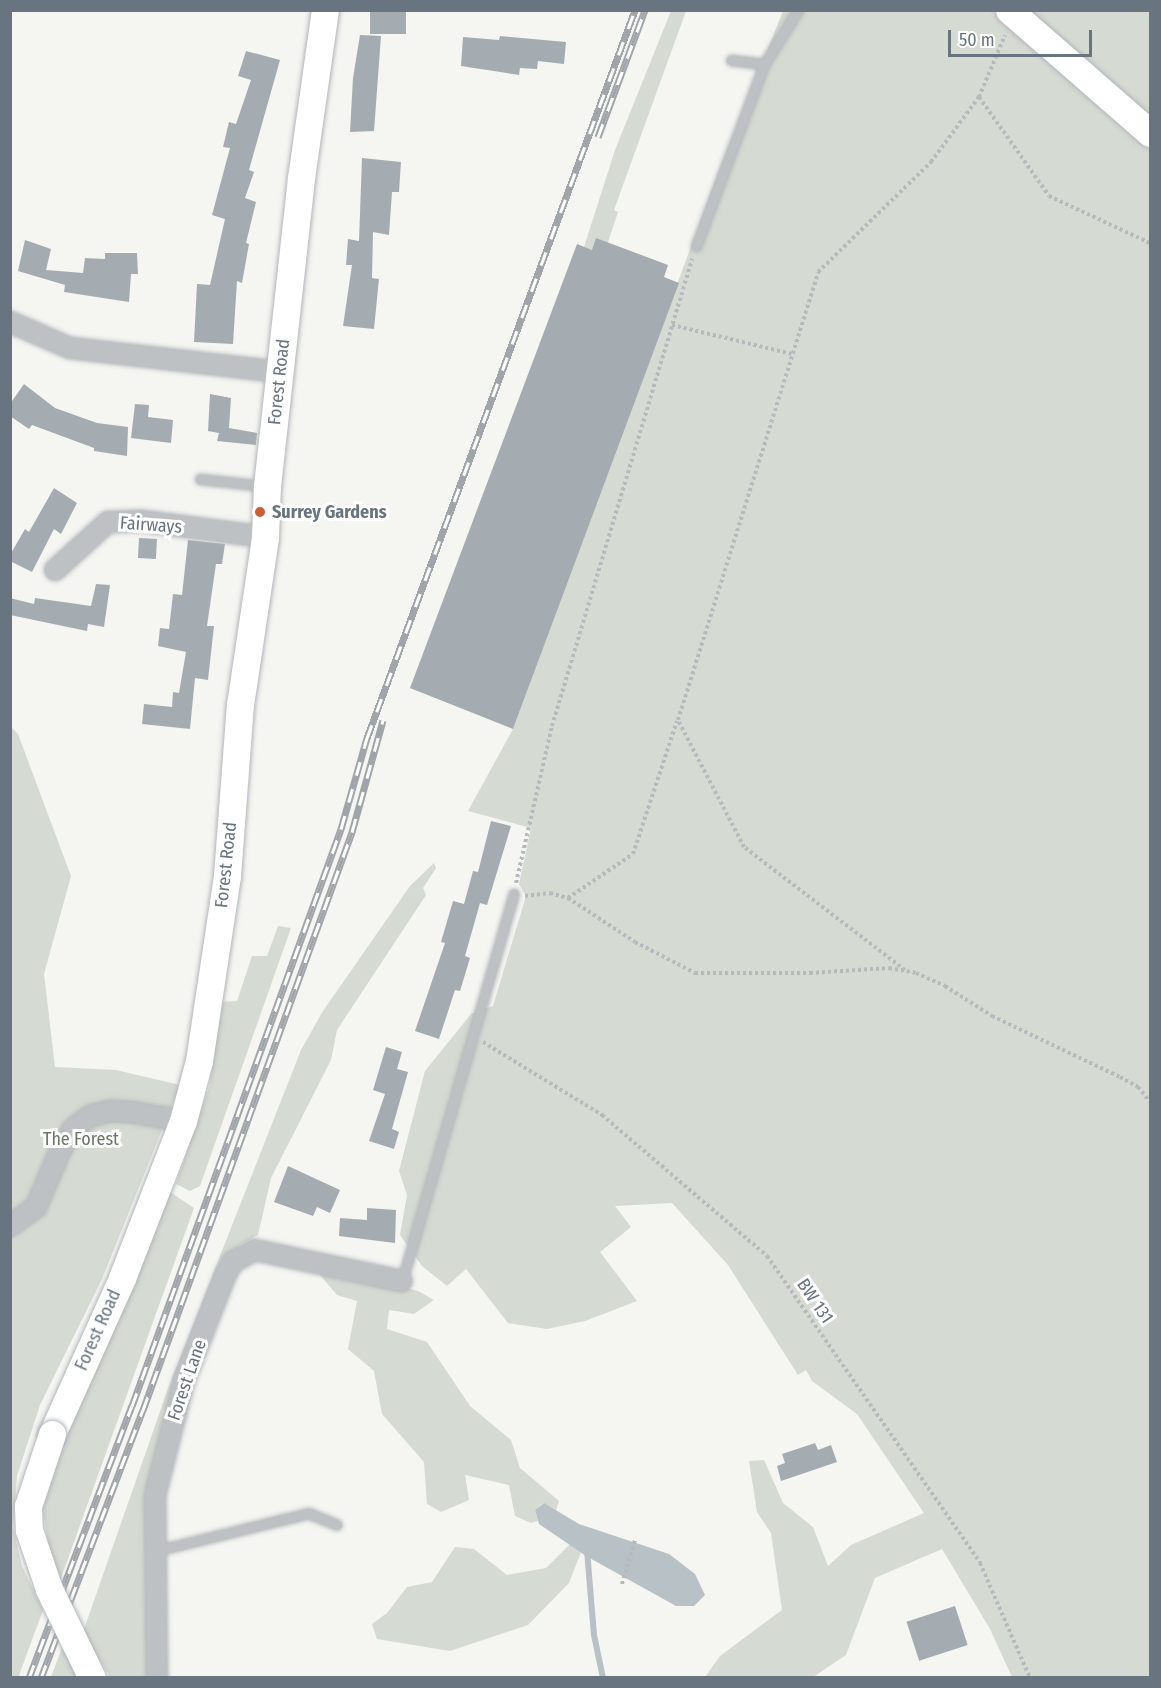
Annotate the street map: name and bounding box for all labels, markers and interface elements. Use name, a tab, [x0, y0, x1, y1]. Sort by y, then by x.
scale bar	[951, 18, 1095, 56]
text: 50 m	[959, 29, 995, 51]
street label: Forest Road	[264, 338, 294, 426]
place label: Surrey Gardens	[272, 501, 387, 523]
marker: Surrey Gardens	[253, 505, 267, 519]
street label: Fairways	[119, 512, 183, 538]
street label: Forest Road	[211, 821, 241, 909]
park label: The Forest	[43, 1128, 119, 1150]
street label: BW 131	[792, 1275, 838, 1327]
street label: Forest Road	[71, 1286, 125, 1374]
street label: Forest Lane	[163, 1337, 211, 1423]

